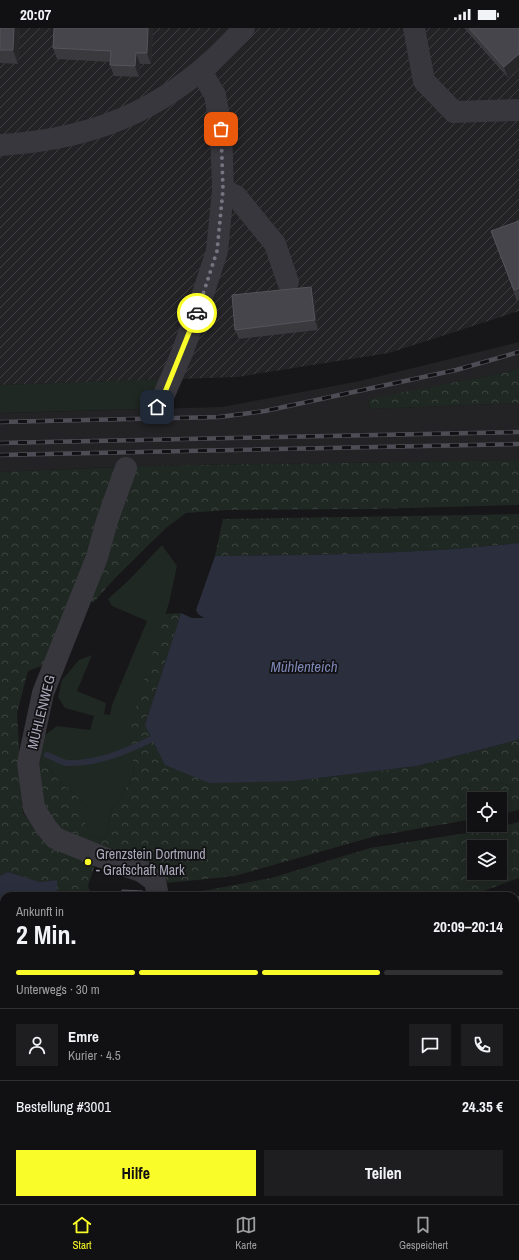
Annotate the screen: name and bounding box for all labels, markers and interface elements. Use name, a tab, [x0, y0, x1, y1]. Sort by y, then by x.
text: 20:07	[20, 4, 51, 25]
pin	[204, 112, 238, 146]
icon: bag	[210, 118, 232, 140]
courier	[177, 293, 217, 333]
icon: car	[186, 302, 208, 324]
pin	[140, 390, 174, 424]
icon: home	[146, 396, 168, 418]
water label: Mühlenteich	[270, 656, 338, 677]
street label: MÜHLENWEG	[23, 673, 59, 751]
map controls	[467, 792, 507, 880]
button: locate	[467, 792, 507, 832]
button: layers	[467, 840, 507, 880]
place label: Grenzstein Dortmund - Grafschaft Mark	[96, 845, 206, 879]
marker: Grenzstein Dortmund - Grafschaft Mark	[83, 857, 93, 867]
text: Ankunft in	[16, 903, 64, 920]
text: 20:09–20:14	[433, 916, 503, 937]
text: 2 Min.	[16, 917, 76, 952]
text: Unterwegs · 30 m	[16, 981, 100, 998]
button: person	[16, 1024, 58, 1066]
button: chat	[409, 1024, 451, 1066]
button: phone	[461, 1024, 503, 1066]
text: Emre	[68, 1026, 99, 1047]
text: Kurier · 4.5	[68, 1047, 121, 1064]
text: Bestellung #3001	[16, 1096, 111, 1117]
text: 24.35 €	[462, 1096, 503, 1117]
button: Hilfe	[16, 1150, 256, 1196]
button: Teilen	[264, 1150, 503, 1196]
tab: Start	[71, 1214, 93, 1252]
tab: Karte	[235, 1214, 257, 1252]
tab: Gespeichert	[399, 1214, 448, 1252]

